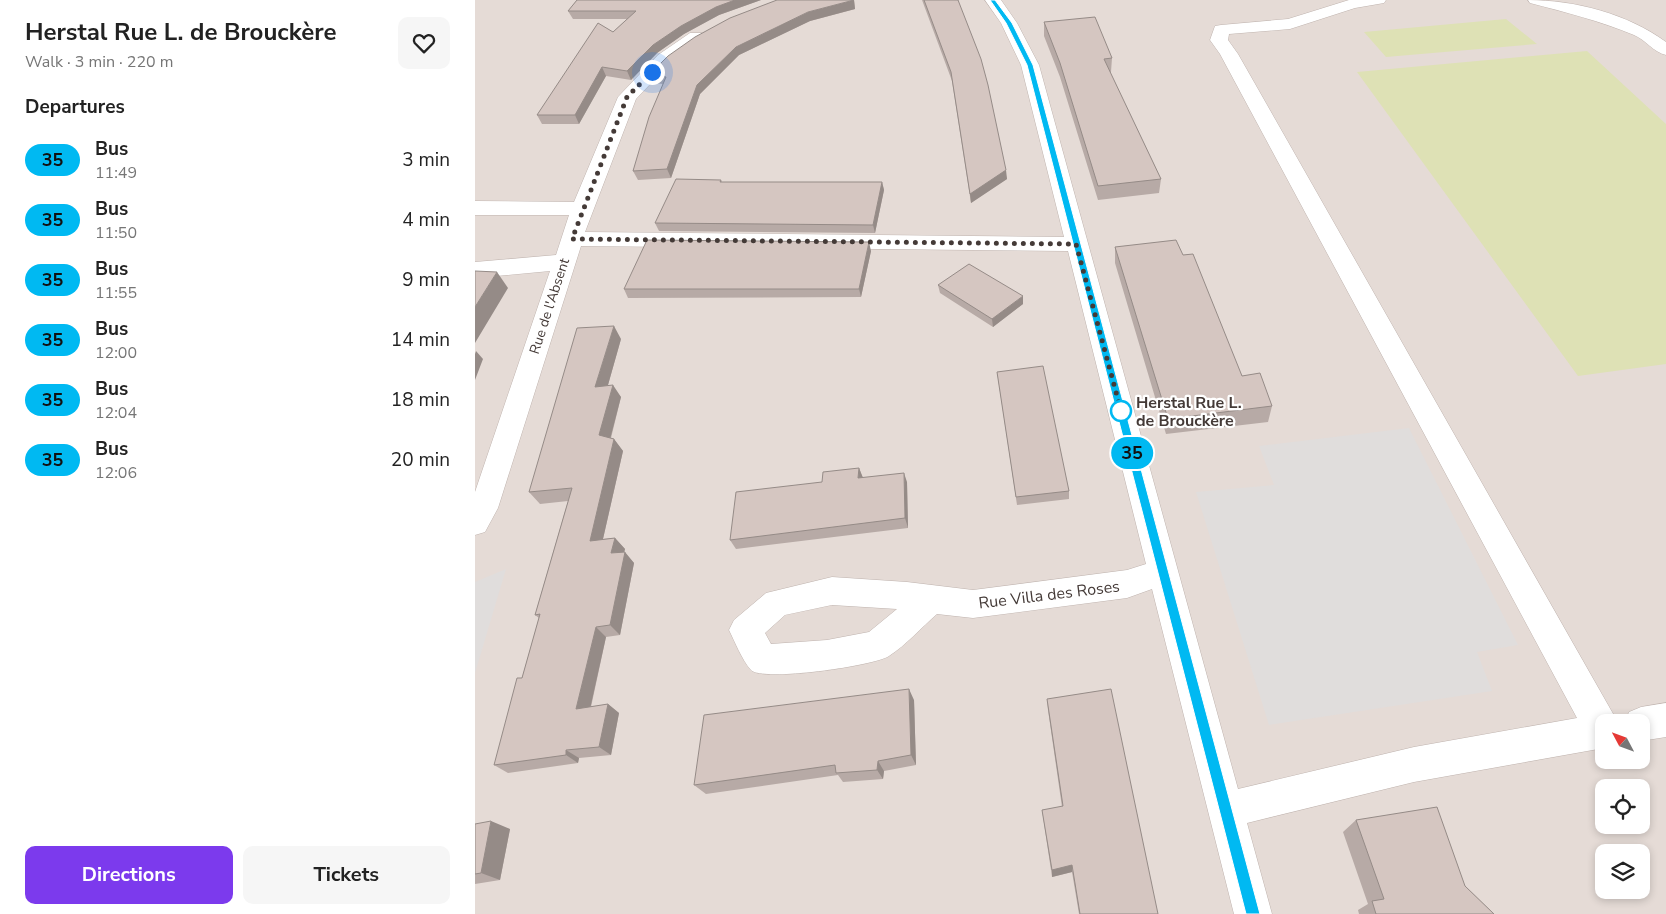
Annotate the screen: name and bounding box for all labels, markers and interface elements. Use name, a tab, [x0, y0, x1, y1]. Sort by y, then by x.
text: Herstal Rue L. de Brouckère	[25, 16, 337, 48]
button: heart	[398, 17, 450, 69]
text: Walk · 3 min · 220 m	[25, 51, 173, 73]
your location	[640, 60, 665, 85]
text: Departures	[25, 94, 125, 120]
text: Bus	[95, 136, 128, 162]
text: 3 min	[402, 147, 450, 173]
text: 35	[42, 148, 63, 172]
text: 11:49	[95, 162, 137, 184]
text: Bus	[95, 196, 128, 222]
text: 4 min	[402, 207, 450, 233]
text: 35	[42, 208, 63, 232]
text: 11:50	[95, 222, 137, 244]
text: Bus	[95, 256, 128, 282]
street label: Rue de l'Absent	[525, 256, 574, 356]
text: 9 min	[402, 267, 450, 293]
text: 35	[42, 268, 63, 292]
text: 11:55	[95, 282, 137, 304]
text: Bus	[95, 316, 128, 342]
text: 14 min	[391, 327, 450, 353]
text: 35	[42, 328, 63, 352]
text: 12:00	[95, 342, 137, 364]
text: Bus	[95, 376, 128, 402]
text: 18 min	[391, 387, 450, 413]
text: 35	[42, 388, 63, 412]
place label: Herstal Rue L. de Brouckère	[1136, 392, 1242, 432]
marker: Herstal Rue L. de Brouckère	[1110, 400, 1132, 422]
text: 12:04	[95, 402, 137, 424]
text: Bus	[95, 436, 128, 462]
line badge: 35	[1109, 437, 1155, 469]
text: 35	[1121, 441, 1143, 465]
text: 20 min	[391, 447, 450, 473]
text: 35	[42, 448, 63, 472]
text: 12:06	[95, 462, 137, 484]
street label: Rue Villa des Roses	[977, 575, 1121, 615]
north arrow	[1595, 714, 1650, 769]
map controls	[1595, 714, 1650, 899]
button: locate	[1595, 779, 1650, 834]
button: layers	[1595, 844, 1650, 899]
button: Directions	[25, 846, 233, 904]
button: Tickets	[243, 846, 450, 904]

